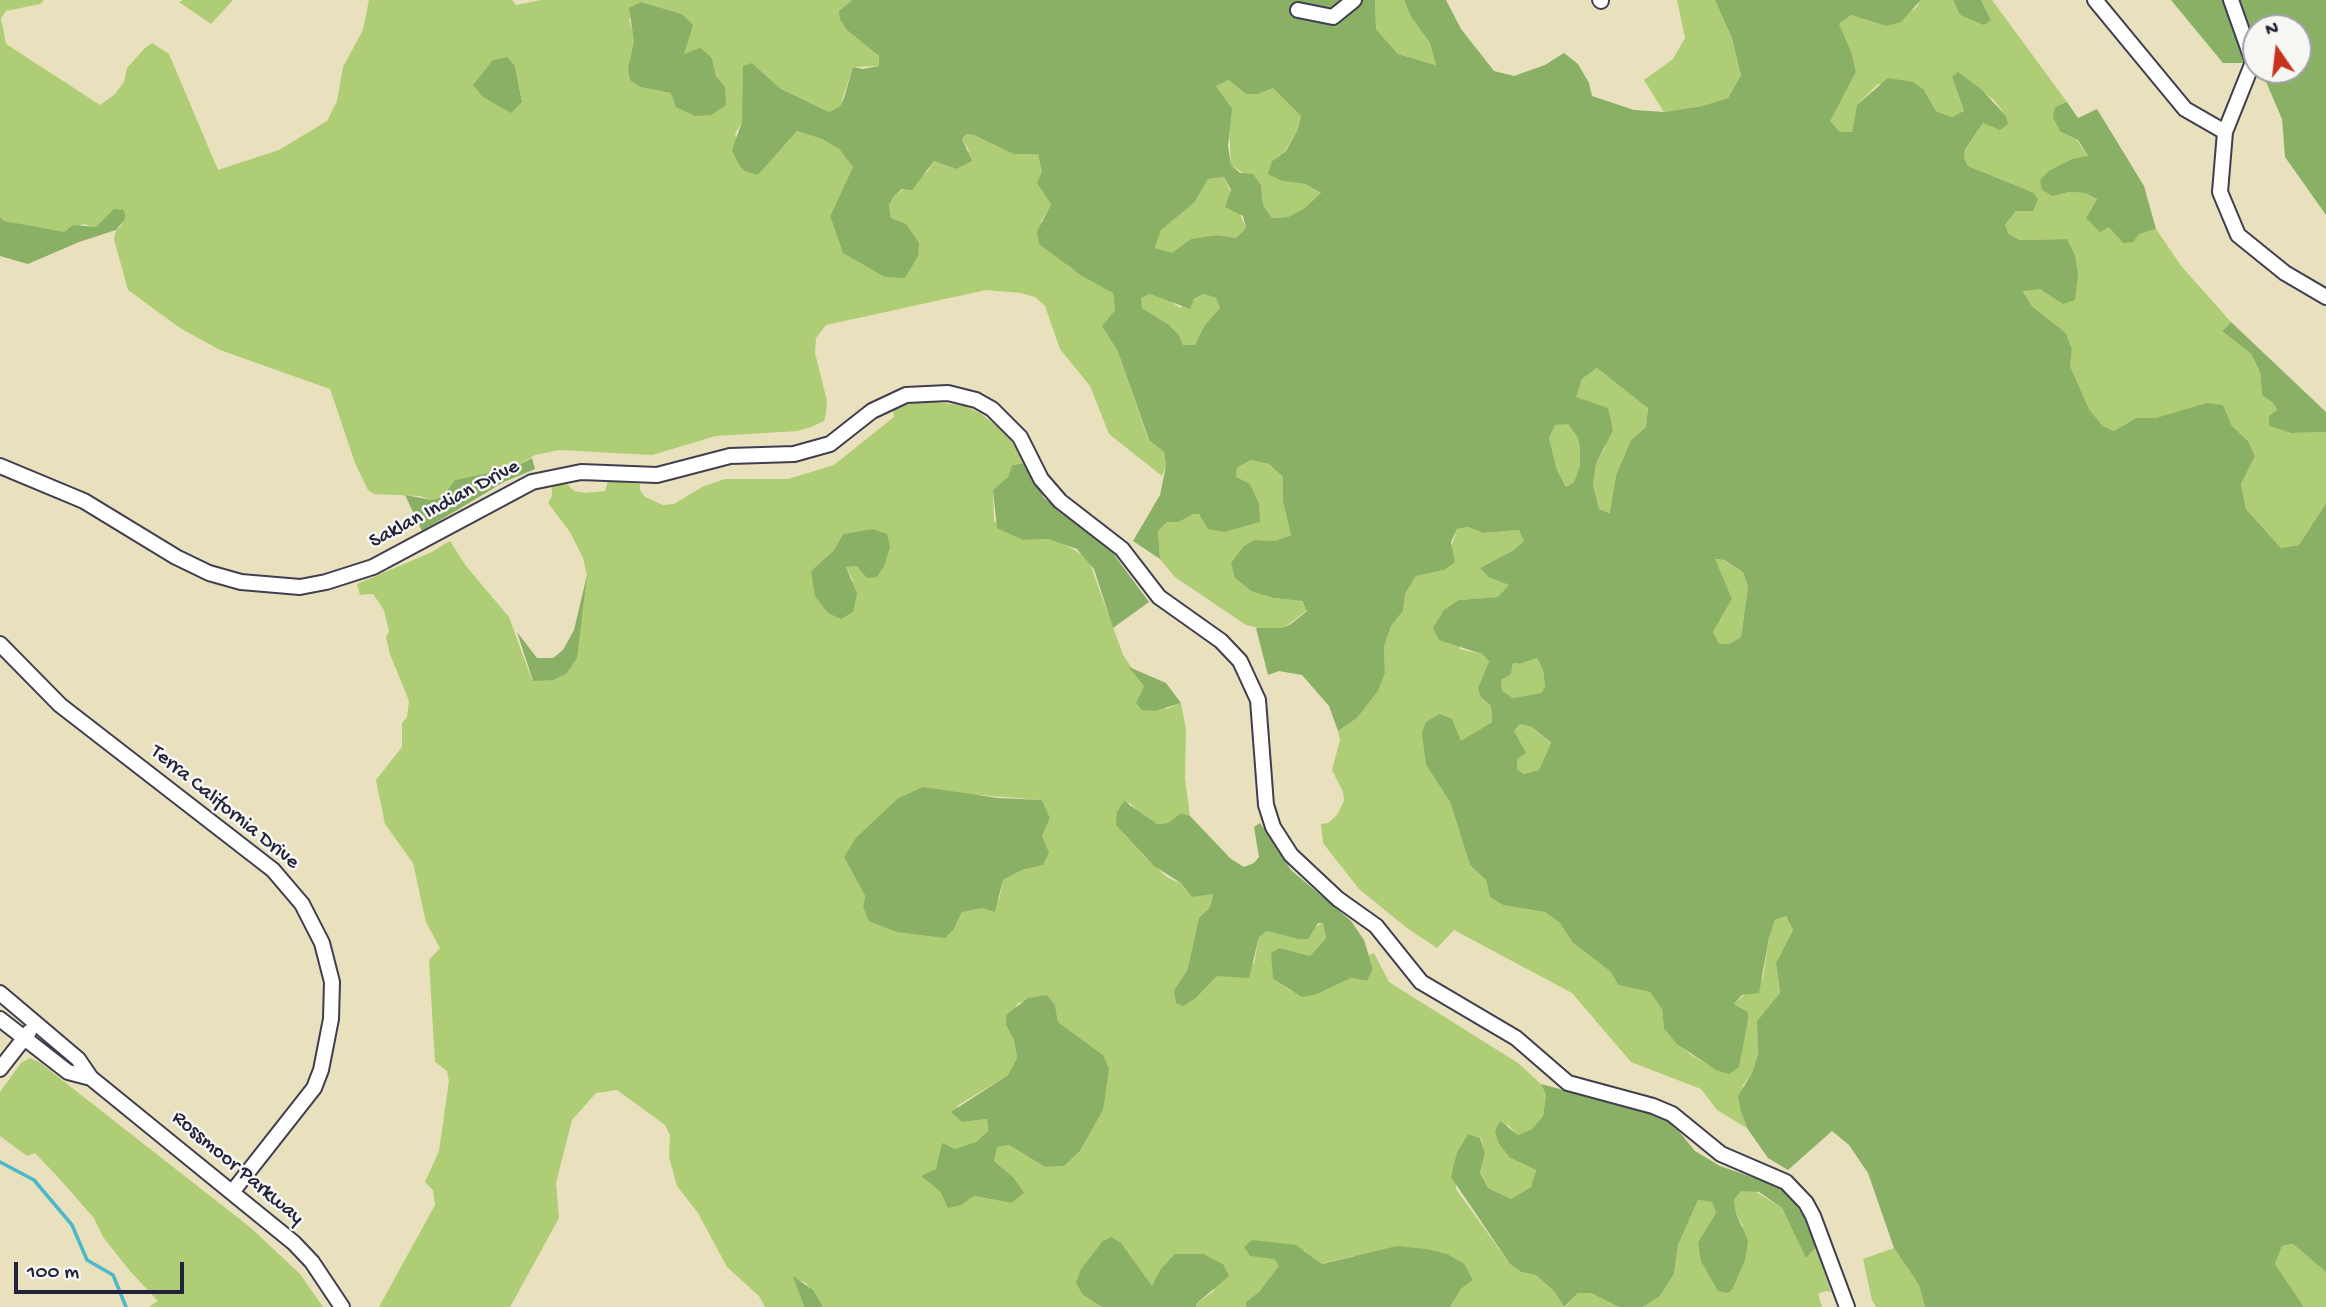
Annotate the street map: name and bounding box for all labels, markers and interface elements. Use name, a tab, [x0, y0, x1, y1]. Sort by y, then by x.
north arrow	[2242, 14, 2312, 84]
text: N	[2263, 17, 2281, 43]
street label: Saklan Indian Drive	[366, 455, 524, 555]
street label: Terra California Drive	[144, 740, 304, 876]
street label: Rossmoor Parkway	[166, 1106, 308, 1232]
scale bar	[18, 1248, 187, 1292]
text: 100 m	[27, 1261, 79, 1286]

